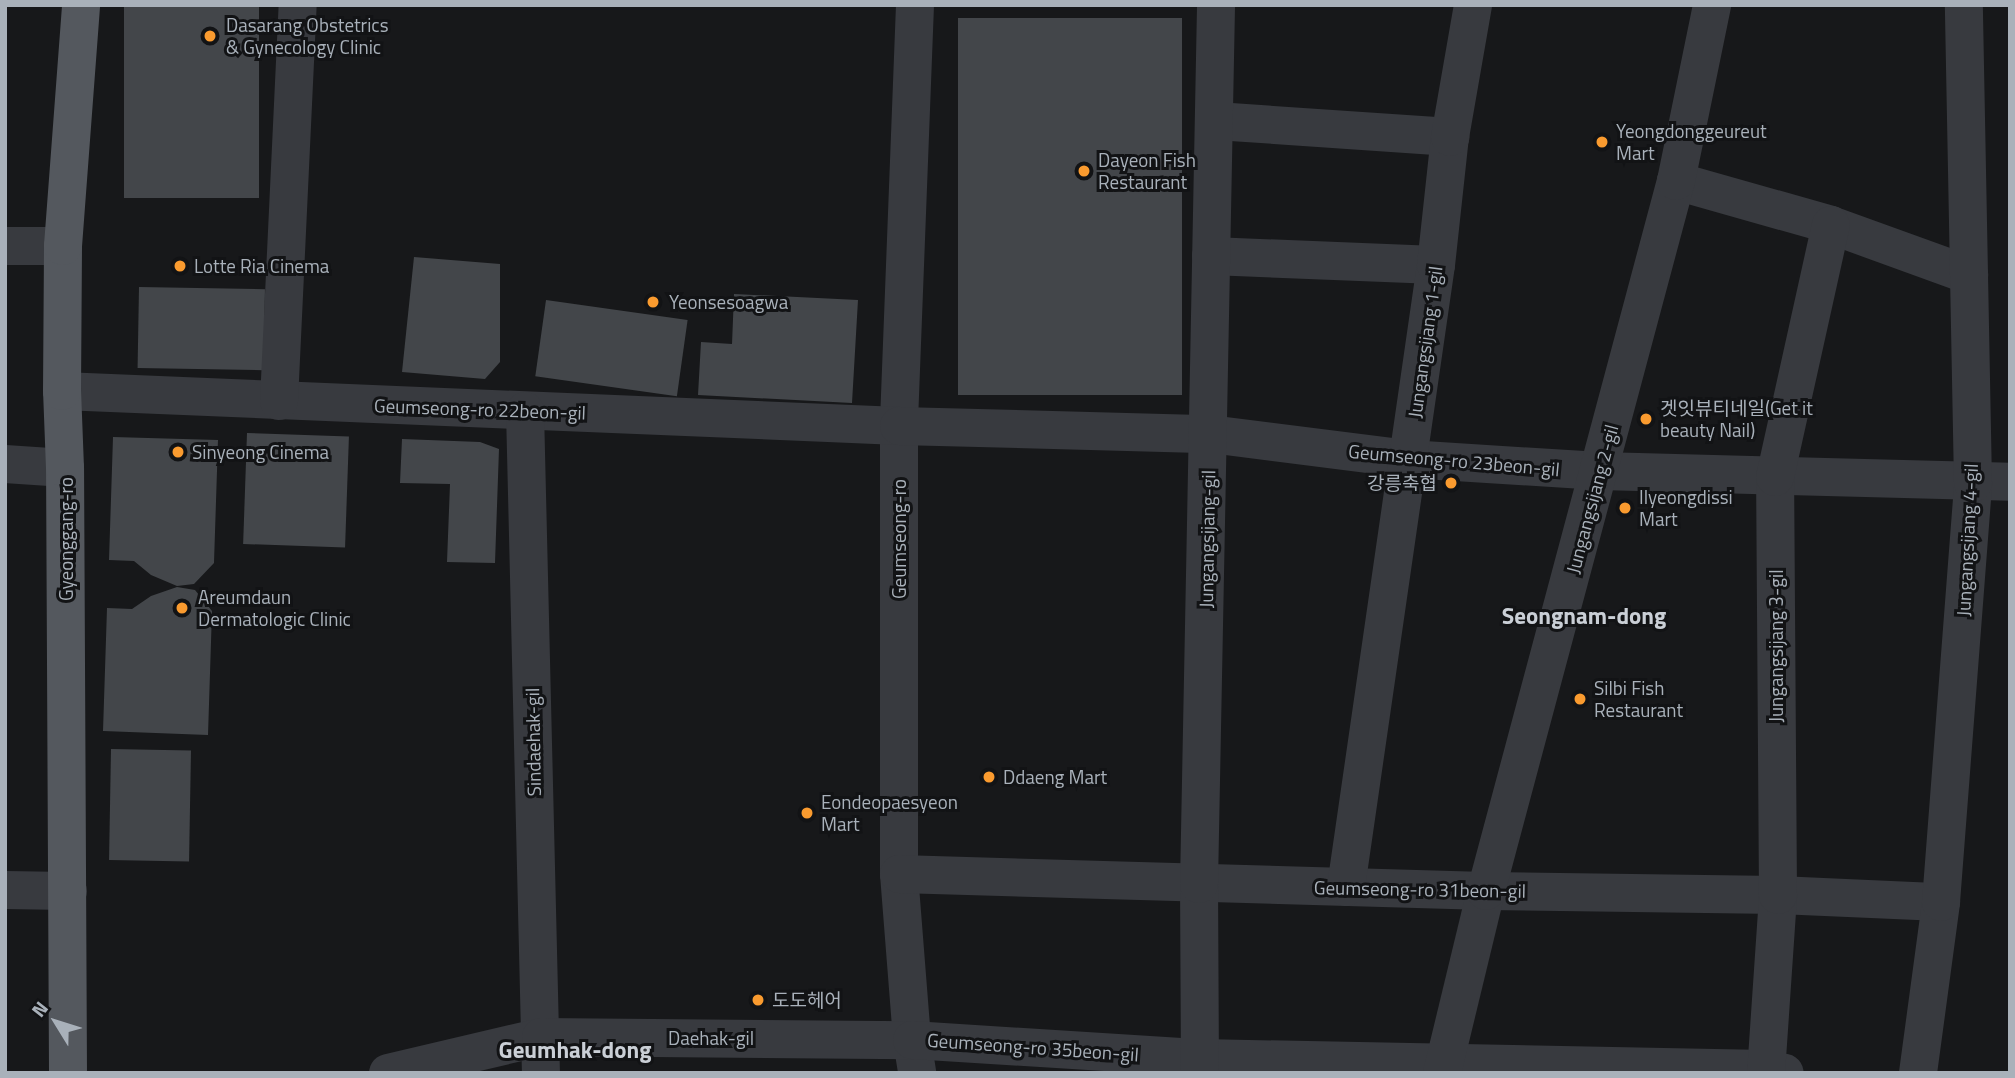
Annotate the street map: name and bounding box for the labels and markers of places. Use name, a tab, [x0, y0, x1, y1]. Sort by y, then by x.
place label: Dasarang Obstetrics & Gynecology Clinic	[226, 14, 388, 58]
marker: Dasarang Obstetrics & Gynecology Clinic	[200, 26, 220, 46]
place label: Yeongdonggeureut Mart	[1616, 120, 1767, 164]
marker: Yeongdonggeureut Mart	[1594, 134, 1610, 150]
place label: Dayeon Fish Restaurant	[1098, 149, 1196, 193]
marker: Dayeon Fish Restaurant	[1076, 163, 1092, 179]
place label: Lotte Ria Cinema	[194, 255, 329, 277]
marker: Lotte Ria Cinema	[172, 258, 188, 274]
place label: Yeonsesoagwa	[669, 291, 788, 313]
marker: Yeonsesoagwa	[643, 292, 663, 312]
place label: 겟잇뷰티네일(Get it beauty Nail)	[1660, 397, 1813, 441]
marker: 겟잇뷰티네일(Get it beauty Nail)	[1638, 411, 1654, 427]
place label: Sinyeong Cinema	[192, 441, 329, 463]
marker: Sinyeong Cinema	[170, 444, 186, 460]
place label: 강릉축협	[1367, 472, 1437, 494]
marker: 강릉축협	[1443, 475, 1459, 491]
place label: Ilyeongdissi Mart	[1639, 486, 1733, 530]
marker: Ilyeongdissi Mart	[1617, 500, 1633, 516]
place label: Areumdaun Dermatologic Clinic	[198, 586, 351, 630]
marker: Areumdaun Dermatologic Clinic	[172, 598, 192, 618]
place label: Silbi Fish Restaurant	[1594, 677, 1683, 721]
marker: Silbi Fish Restaurant	[1572, 691, 1588, 707]
place label: Ddaeng Mart	[1003, 766, 1107, 788]
marker: Ddaeng Mart	[981, 769, 997, 785]
place label: Eondeopaesyeon Mart	[821, 791, 958, 835]
marker: Eondeopaesyeon Mart	[799, 805, 815, 821]
place label: 도도헤어	[772, 989, 842, 1011]
marker: 도도헤어	[750, 992, 766, 1008]

